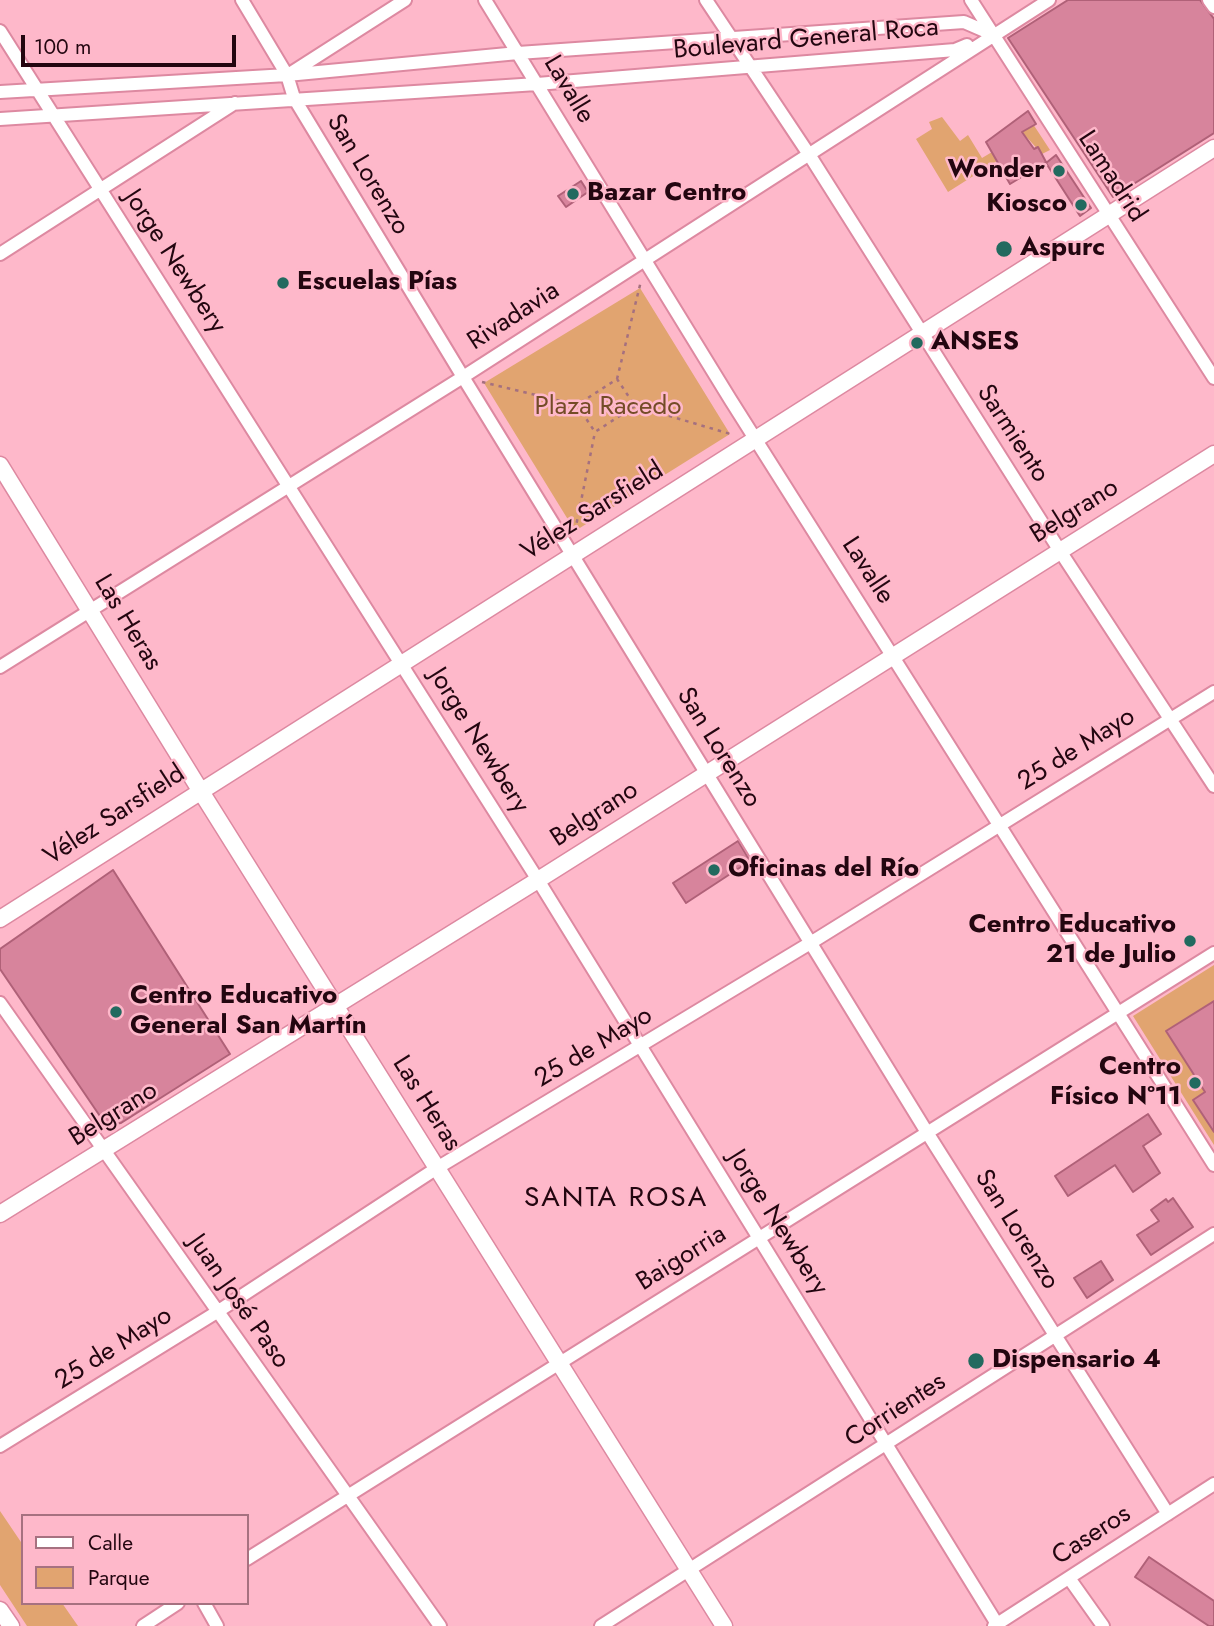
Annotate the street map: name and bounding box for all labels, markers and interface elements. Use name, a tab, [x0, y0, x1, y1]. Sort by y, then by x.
street label: Boulevard General Roca	[672, 13, 940, 67]
scale bar	[24, 21, 240, 65]
text: 100 m	[34, 32, 91, 62]
street label: Lavalle	[536, 51, 600, 129]
street label: San Lorenzo	[319, 109, 415, 241]
street label: Lamadrid	[1070, 126, 1152, 228]
place label: Wonder	[947, 155, 1045, 187]
marker: Wonder	[1051, 163, 1067, 179]
place label: Bazar Centro	[587, 178, 746, 210]
street label: Jorge Newbery	[116, 184, 232, 340]
marker: Bazar Centro	[565, 186, 581, 202]
place label: Kiosco	[986, 189, 1067, 221]
marker: Kiosco	[1073, 197, 1089, 213]
place label: Aspurc	[1020, 233, 1105, 265]
marker: Aspurc	[994, 239, 1014, 259]
place label: Escuelas Pías	[297, 267, 457, 299]
marker: Escuelas Pías	[275, 275, 291, 291]
street label: Rivadavia	[462, 276, 566, 358]
place label: ANSES	[931, 327, 1019, 359]
marker: ANSES	[909, 335, 925, 351]
street label: Sarmiento	[969, 379, 1055, 489]
park label: Plaza Racedo	[535, 392, 681, 424]
street label: Vélez Sarsfield	[516, 456, 670, 568]
street label: Belgrano	[1025, 473, 1125, 551]
street label: Lavalle	[834, 532, 900, 610]
street label: Las Heras	[86, 569, 168, 677]
street label: Jorge Newbery	[421, 663, 535, 819]
street label: San Lorenzo	[669, 682, 767, 814]
street label: 25 de Mayo	[1013, 702, 1141, 798]
street label: Vélez Sarsfield	[39, 759, 191, 873]
street label: Belgrano	[545, 775, 645, 855]
place label: Oficinas del Río	[728, 854, 919, 886]
marker: Oficinas del Río	[706, 862, 722, 878]
place label: Centro Educativo 21 de Julio	[969, 910, 1176, 972]
marker: Centro Educativo 21 de Julio	[1182, 933, 1198, 949]
place label: Centro Educativo General San Martín	[130, 981, 367, 1042]
street label: 25 de Mayo	[529, 1001, 659, 1095]
marker: Centro Educativo General San Martín	[108, 1004, 124, 1020]
street label: Las Heras	[385, 1051, 467, 1157]
place label: Centro Físico Nº11	[1050, 1052, 1181, 1114]
marker: Centro Físico Nº11	[1187, 1075, 1203, 1091]
street label: Belgrano	[64, 1076, 164, 1154]
street label: Jorge Newbery	[720, 1145, 834, 1301]
street label: San Lorenzo	[967, 1164, 1065, 1296]
district label: SANTA ROSA	[525, 1182, 707, 1216]
street label: Baigorria	[631, 1219, 733, 1299]
street label: Juan José Paso	[180, 1229, 296, 1375]
street label: 25 de Mayo	[50, 1301, 178, 1397]
place label: Dispensario 4	[992, 1345, 1161, 1377]
marker: Dispensario 4	[966, 1351, 986, 1371]
street label: Corrientes	[840, 1367, 952, 1455]
street label: Caseros	[1047, 1499, 1137, 1573]
legend	[21, 1514, 248, 1605]
text: Calle	[88, 1528, 133, 1558]
text: Parque	[88, 1563, 150, 1593]

